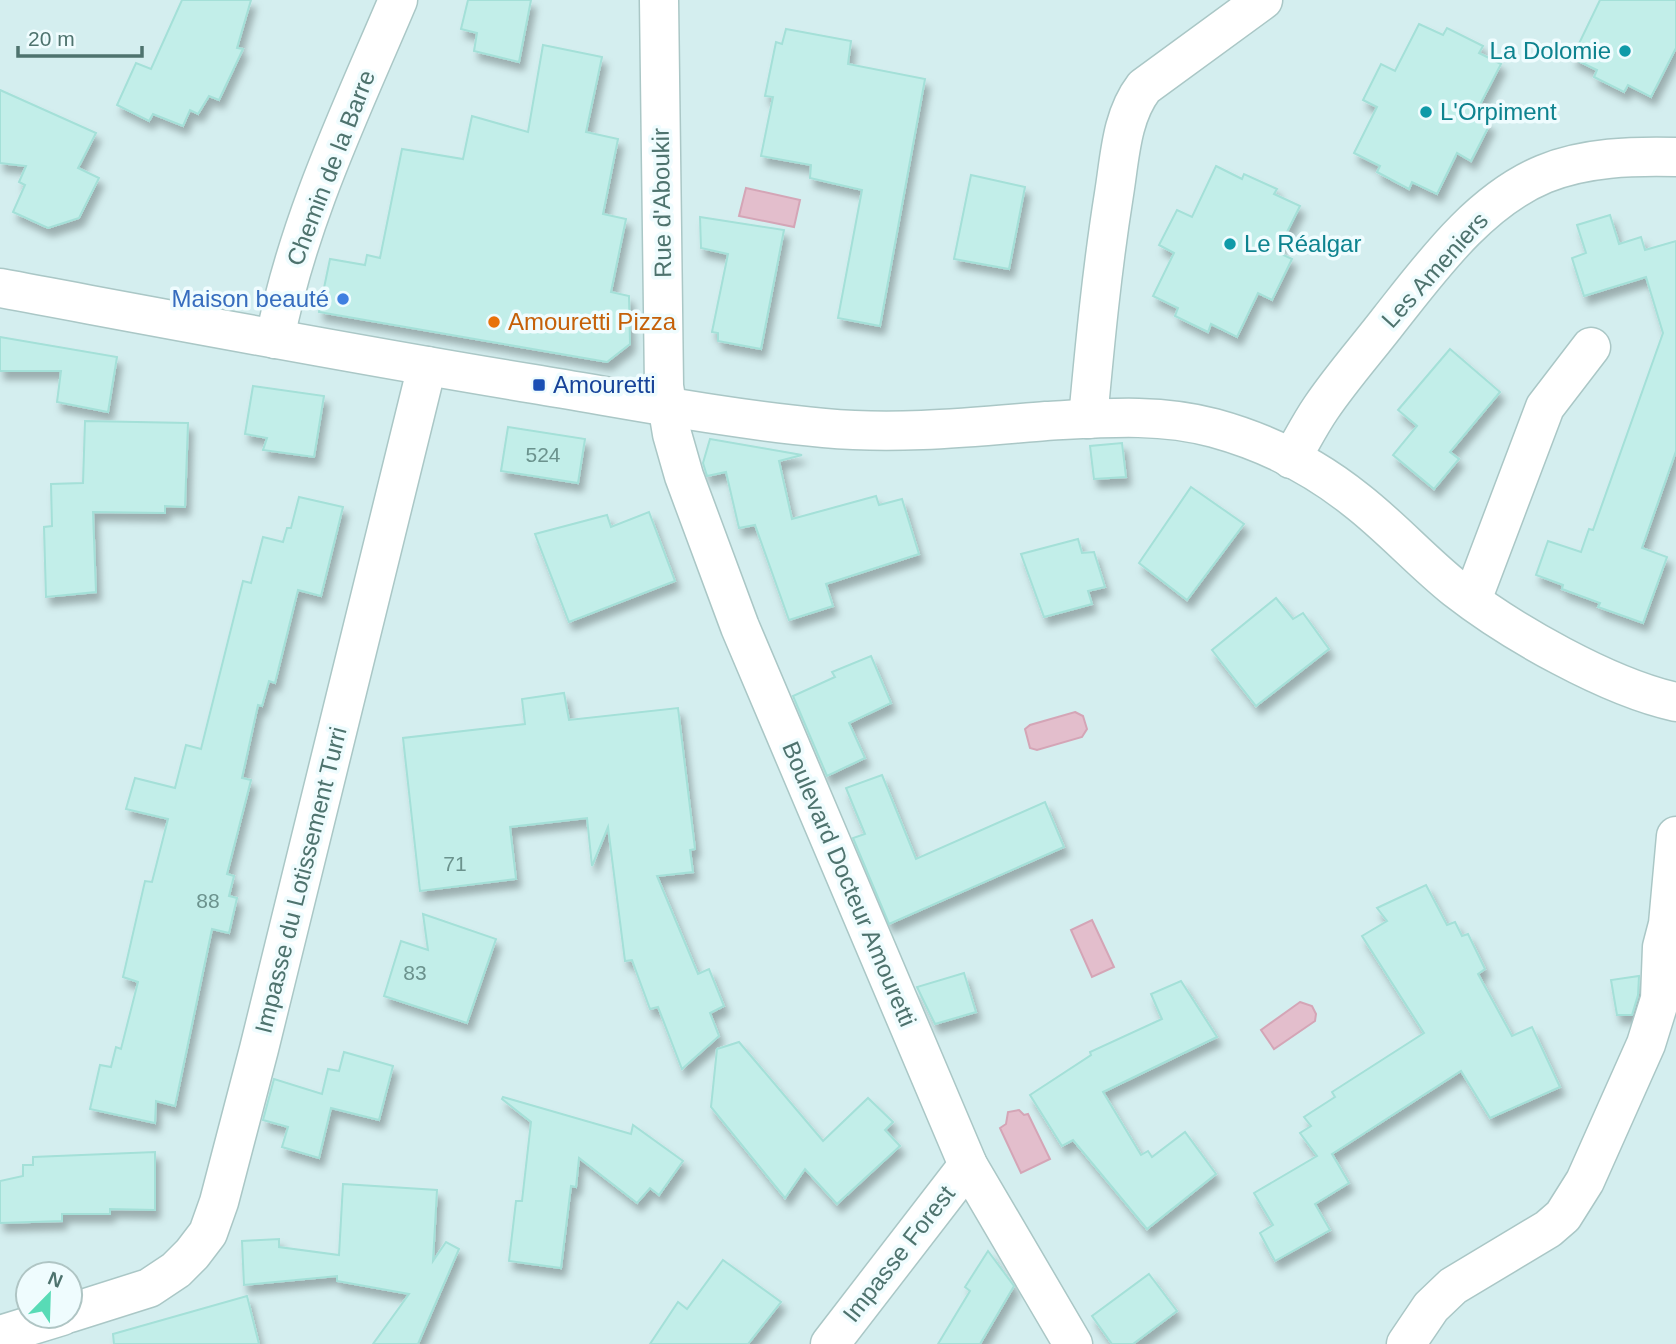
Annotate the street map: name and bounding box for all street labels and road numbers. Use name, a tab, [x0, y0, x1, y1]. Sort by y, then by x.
street label: Chemin de la Barre	[281, 66, 380, 269]
street label: Rue d'Aboukir	[647, 128, 676, 278]
street label: Les Ameniers	[1376, 207, 1493, 333]
street label: Impasse du Lotissement Turri	[249, 724, 352, 1036]
street label: Boulevard Docteur Amouretti	[777, 737, 922, 1030]
street label: Impasse Forest	[837, 1180, 960, 1327]

